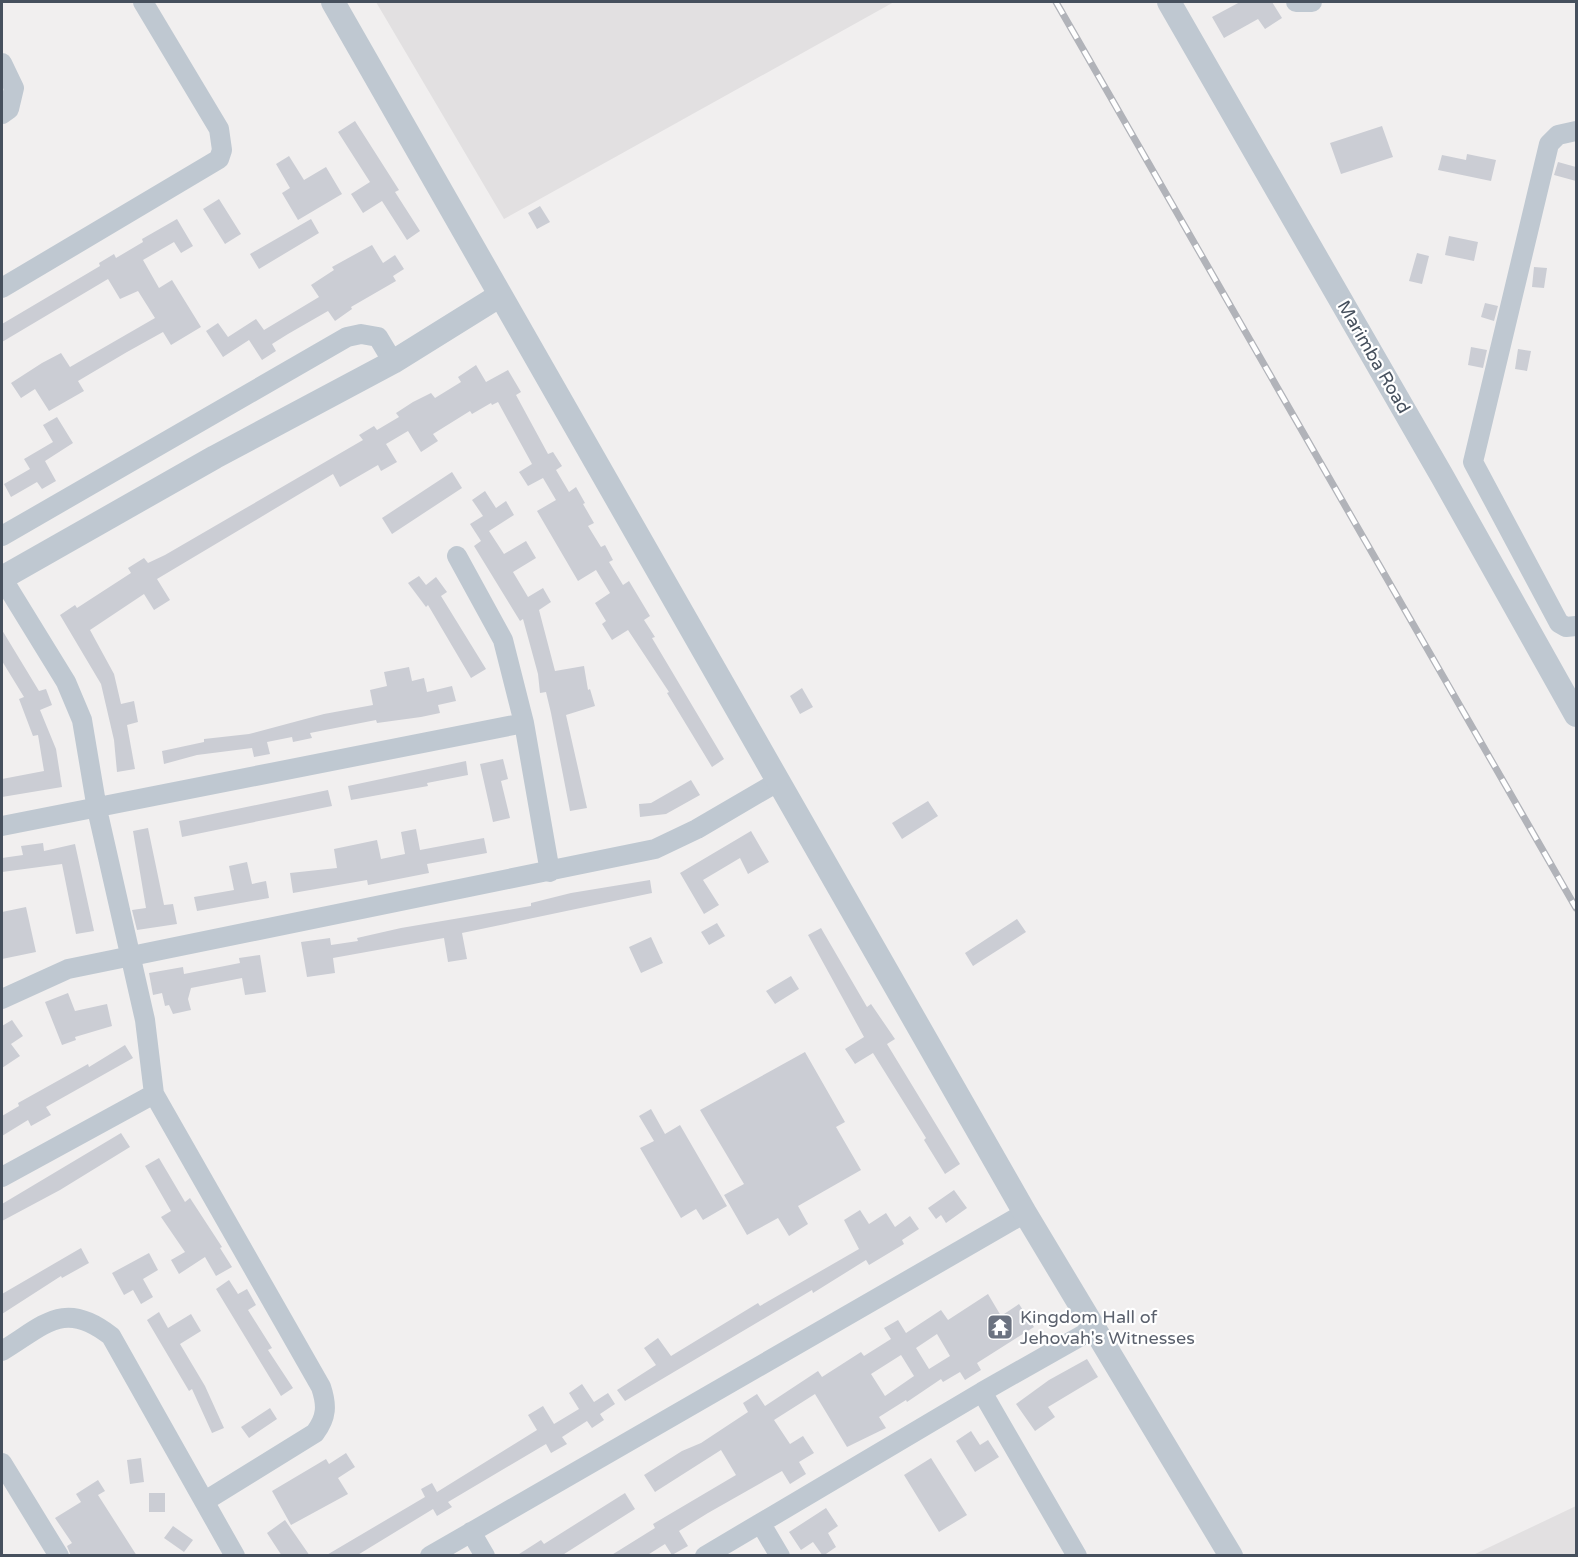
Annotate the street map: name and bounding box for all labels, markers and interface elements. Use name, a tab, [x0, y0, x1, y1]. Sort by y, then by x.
street label: Marimba Road	[1333, 297, 1415, 417]
place label: Kingdom Hall of Jehovah's Witnesses	[1020, 1306, 1195, 1349]
temple icon: Kingdom Hall of Jehovah's Witnesses	[985, 1312, 1015, 1342]

